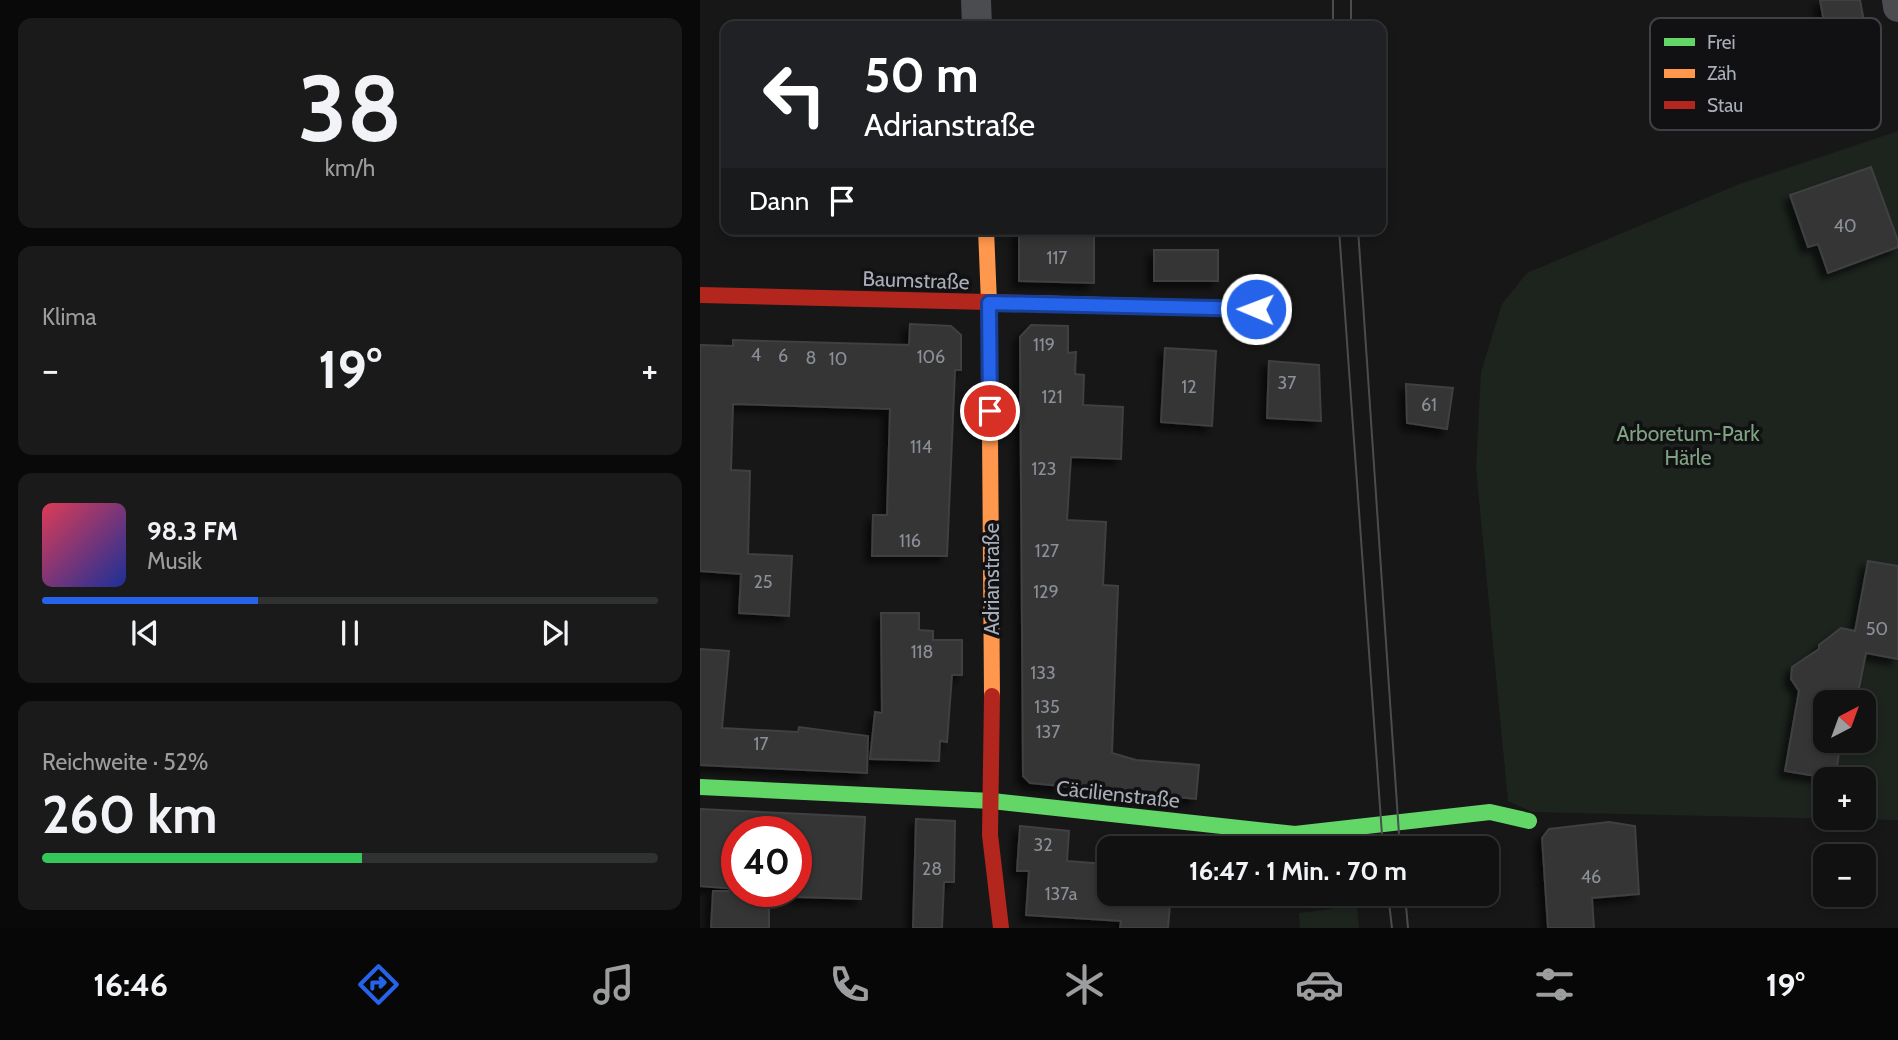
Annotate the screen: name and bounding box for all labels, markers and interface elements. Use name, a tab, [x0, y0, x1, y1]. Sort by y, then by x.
legend	[1650, 18, 1881, 130]
text: Frei	[1707, 31, 1736, 54]
text: 50 m	[864, 45, 979, 104]
icon: left	[749, 49, 840, 140]
text: 38	[298, 53, 402, 164]
text: Zäh	[1707, 62, 1737, 85]
text: Stau	[1707, 94, 1743, 117]
text: Adrianstraße	[864, 105, 1035, 144]
text: km/h	[325, 154, 375, 182]
icon: arrive	[823, 182, 861, 220]
text: Dann	[749, 185, 809, 217]
house number: 40	[1834, 215, 1856, 237]
house number: 117	[1047, 247, 1067, 269]
street label: Baumstraße	[862, 266, 970, 294]
position arrow	[1219, 272, 1293, 346]
text: Klima	[42, 303, 97, 331]
house number: 119	[1033, 334, 1055, 356]
text: 19°	[318, 338, 382, 401]
house number: 4	[751, 344, 761, 366]
house number: 6	[778, 345, 788, 367]
text: −	[42, 346, 59, 393]
text: +	[641, 346, 658, 393]
house number: 106	[917, 346, 945, 368]
house number: 8	[806, 347, 816, 369]
house number: 10	[829, 348, 847, 370]
house number: 37	[1278, 372, 1296, 394]
house number: 12	[1181, 376, 1197, 398]
pin	[960, 381, 1020, 441]
house number: 121	[1041, 386, 1063, 408]
icon: arrive	[971, 392, 1009, 430]
house number: 61	[1421, 394, 1437, 416]
park label: Arboretum-Park Härle	[1616, 421, 1760, 470]
house number: 114	[910, 436, 932, 458]
house number: 123	[1031, 458, 1057, 480]
text: 98.3 FM	[147, 515, 238, 547]
street label: Adrianstraße	[979, 523, 1004, 635]
house number: 116	[899, 530, 921, 552]
house number: 127	[1035, 540, 1059, 562]
text: Musik	[147, 547, 202, 575]
house number: 25	[753, 571, 773, 593]
house number: 129	[1033, 581, 1059, 603]
icon: previous	[126, 614, 164, 652]
icon: pause	[331, 614, 369, 652]
icon: next	[536, 614, 574, 652]
house number: 50	[1866, 618, 1888, 640]
house number: 118	[911, 641, 933, 663]
house number: 133	[1030, 662, 1056, 684]
north arrow	[1813, 690, 1876, 752]
map controls	[1813, 690, 1876, 907]
house number: 135	[1034, 696, 1060, 718]
house number: 137	[1036, 721, 1060, 743]
house number: 17	[754, 733, 768, 755]
text: Reichweite · 52%	[42, 748, 208, 776]
button: +	[1813, 767, 1876, 830]
street label: Cäcilienstraße	[1055, 775, 1181, 813]
text: 260 km	[42, 783, 218, 846]
speed limit sign: 40	[721, 816, 812, 907]
house number: 32	[1033, 834, 1053, 856]
button: −	[1813, 844, 1876, 907]
text: 16:47 · 1 Min. · 70 m	[1189, 855, 1407, 887]
house number: 28	[922, 858, 942, 880]
house number: 46	[1581, 866, 1601, 888]
house number: 137a	[1045, 883, 1078, 905]
icon: directions	[354, 960, 403, 1009]
icon: music	[589, 960, 638, 1009]
icon: phone	[825, 960, 874, 1009]
icon: climate	[1060, 960, 1109, 1009]
icon: car	[1295, 960, 1344, 1009]
icon: filters	[1530, 960, 1579, 1009]
text: 16:46	[93, 965, 168, 1004]
text: 19°	[1766, 965, 1805, 1004]

